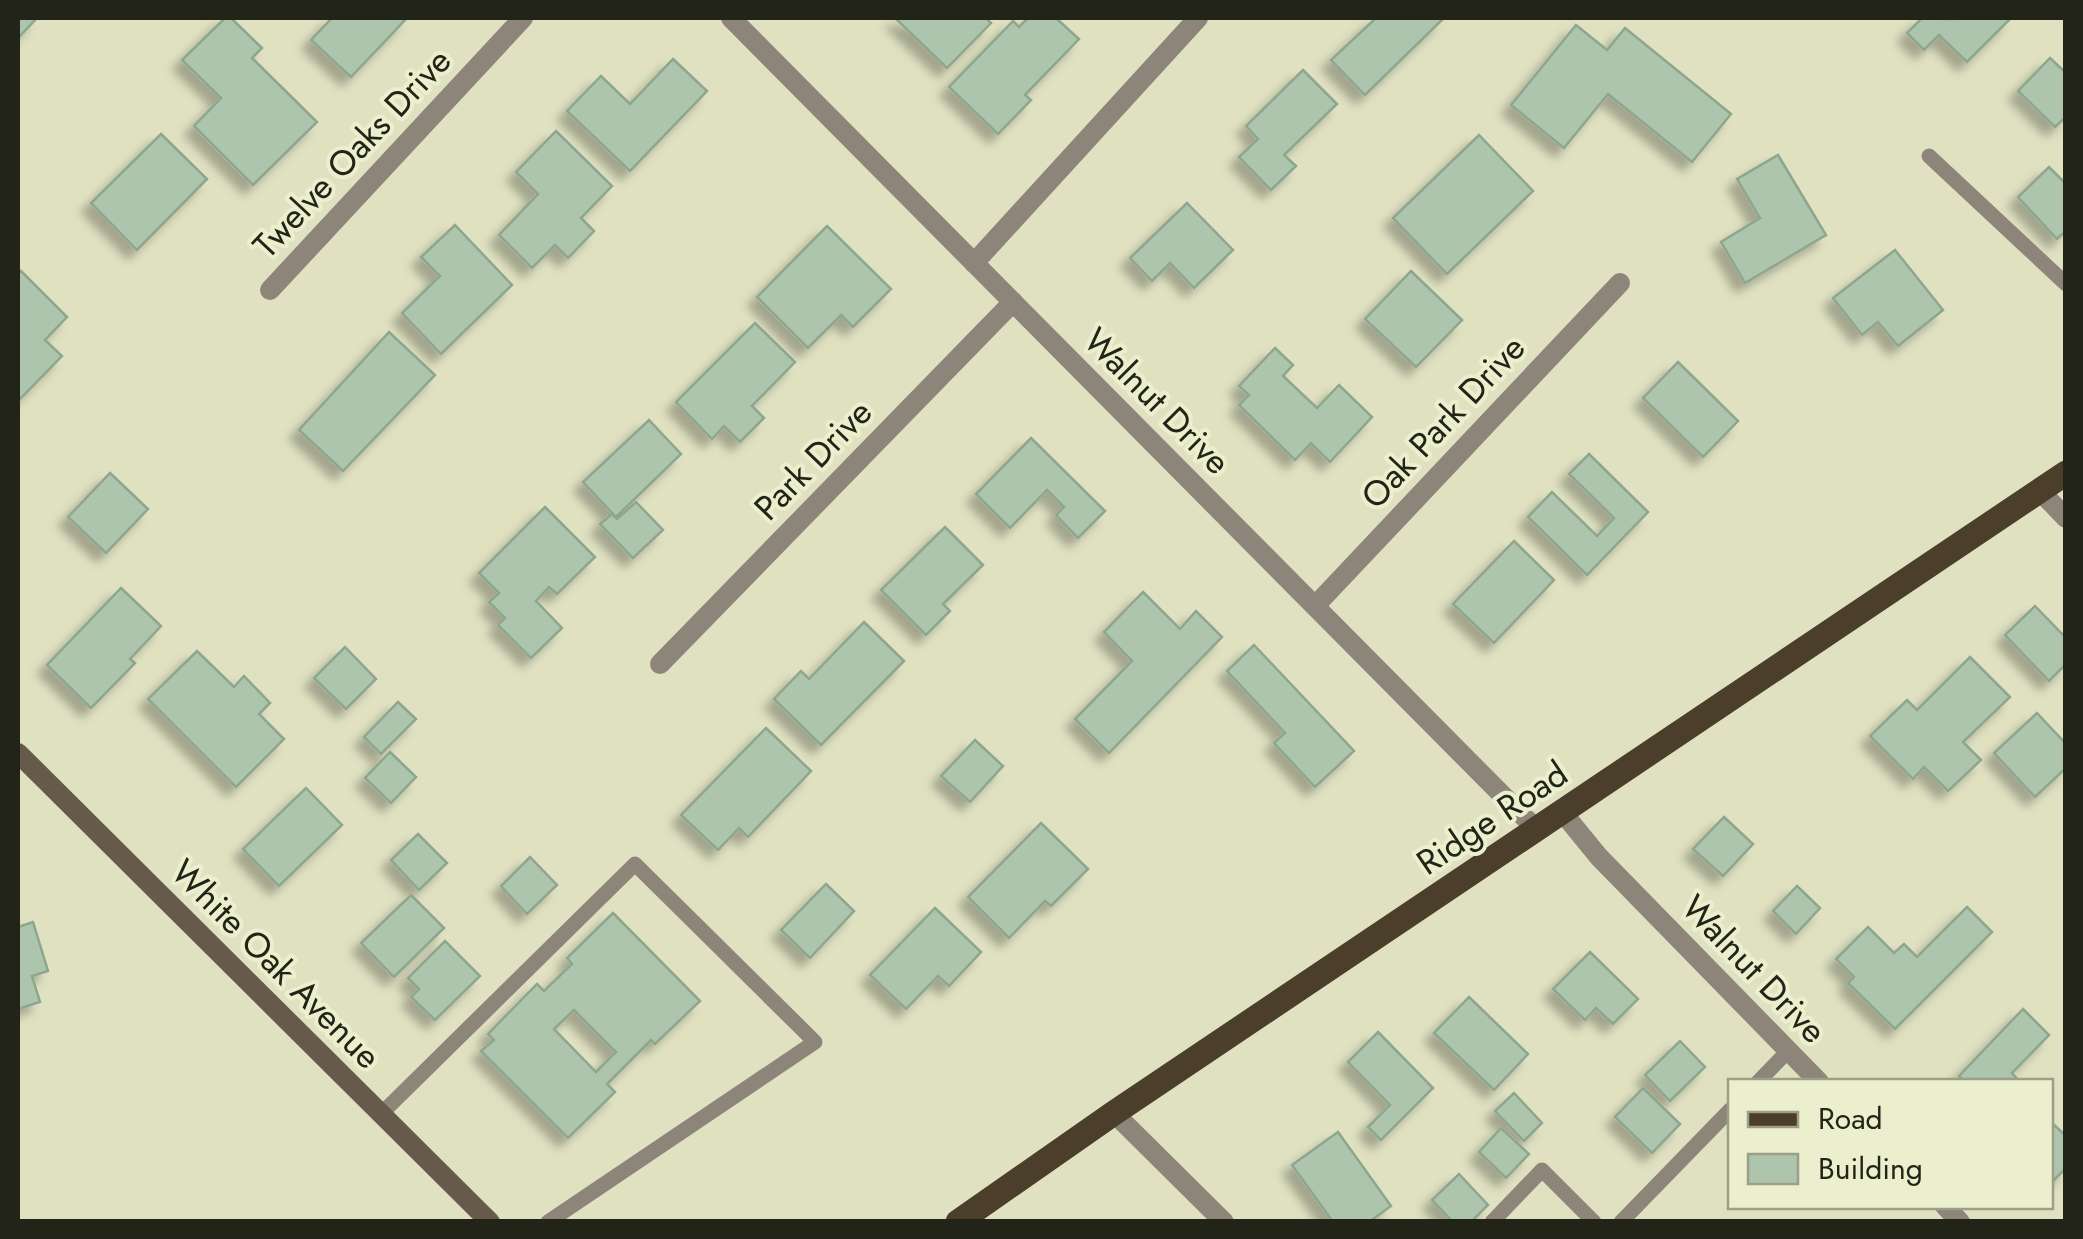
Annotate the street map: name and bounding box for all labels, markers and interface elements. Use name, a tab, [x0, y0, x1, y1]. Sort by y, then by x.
street label: Twelve Oaks Drive	[242, 37, 462, 269]
street label: Walnut Drive	[1072, 316, 1242, 486]
street label: Oak Park Drive	[1349, 324, 1537, 520]
street label: Park Drive	[743, 388, 883, 532]
street label: Ridge Road	[1406, 749, 1578, 887]
street label: White Oak Avenue	[160, 848, 392, 1080]
street label: Walnut Drive	[1670, 883, 1838, 1055]
legend	[1728, 1079, 2053, 1209]
text: Road	[1818, 1097, 1883, 1140]
text: Building	[1818, 1147, 1923, 1190]

